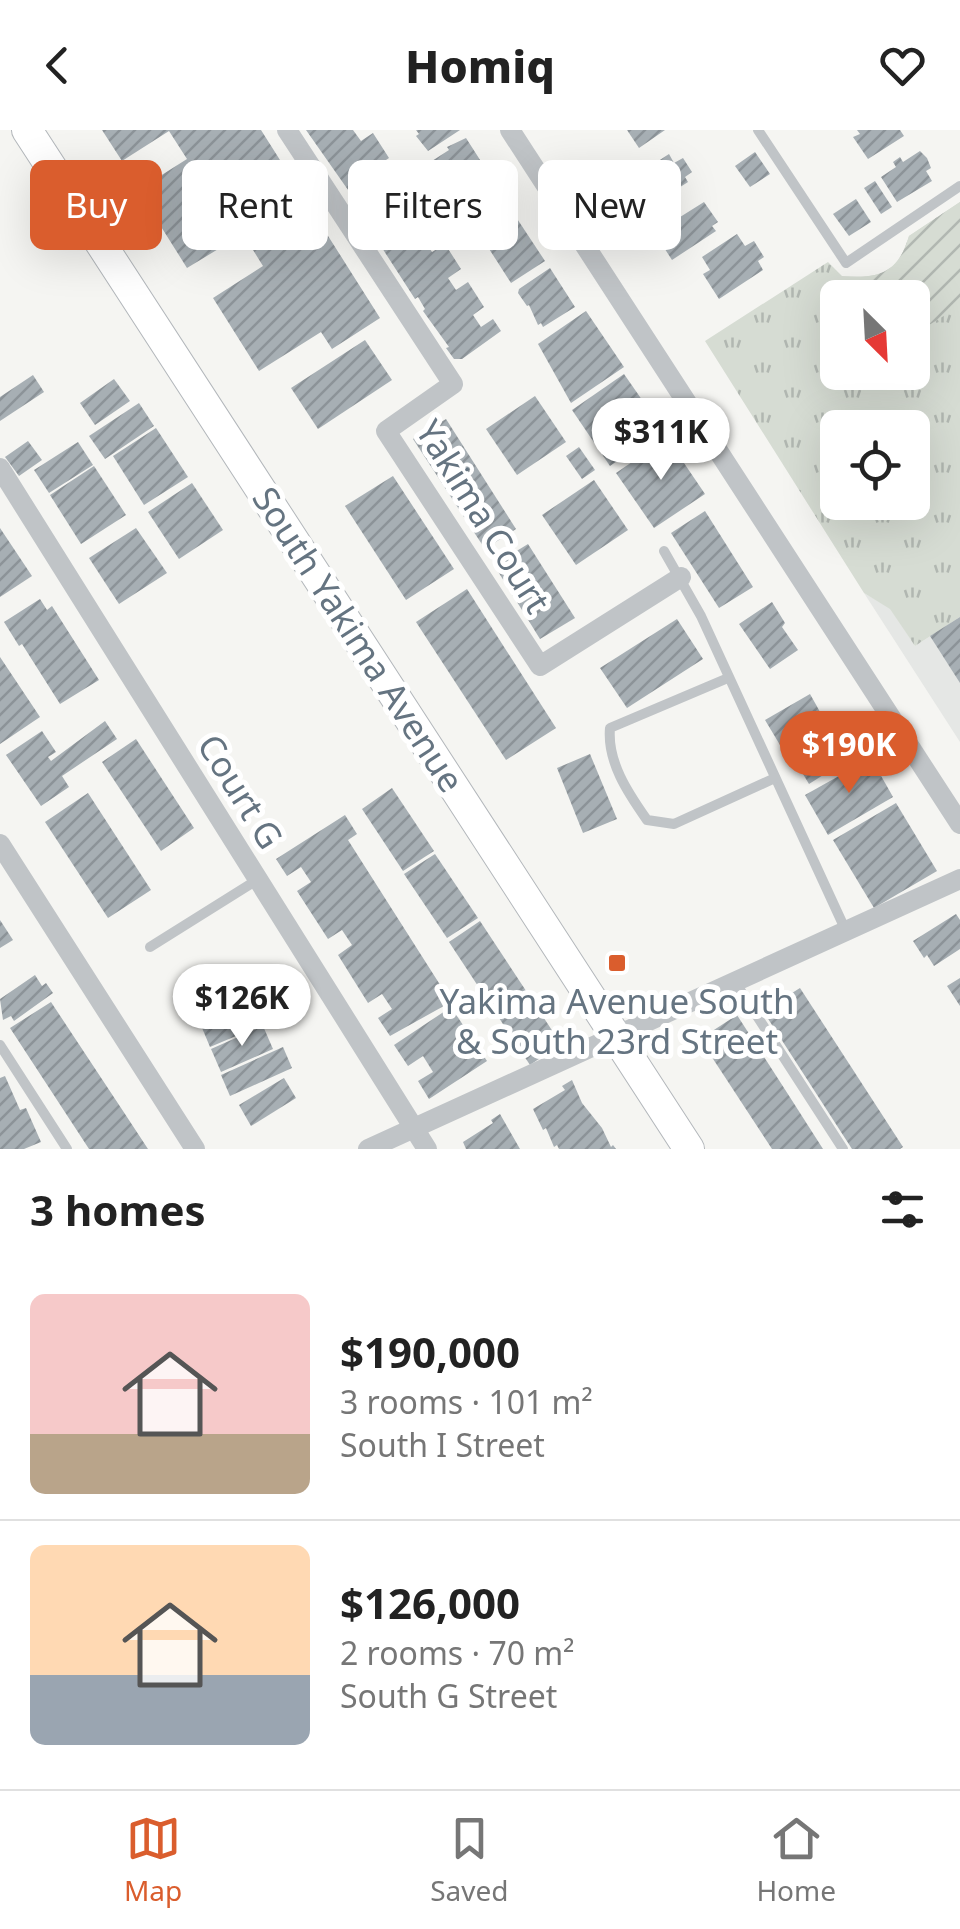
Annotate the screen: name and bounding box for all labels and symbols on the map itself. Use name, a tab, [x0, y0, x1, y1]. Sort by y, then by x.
north arrow	[820, 280, 930, 390]
pin: $311K	[591, 398, 731, 483]
street label: Yakima Court	[406, 411, 562, 621]
street label: South Yakima Avenue	[243, 477, 475, 801]
pin: $190K	[779, 711, 919, 796]
street label: Court G	[188, 725, 294, 857]
marker: Yakima Avenue South & South 23rd Street	[606, 952, 628, 974]
pin: $126K	[172, 964, 312, 1049]
place label: Yakima Avenue South & South 23rd Street	[439, 977, 795, 1064]

